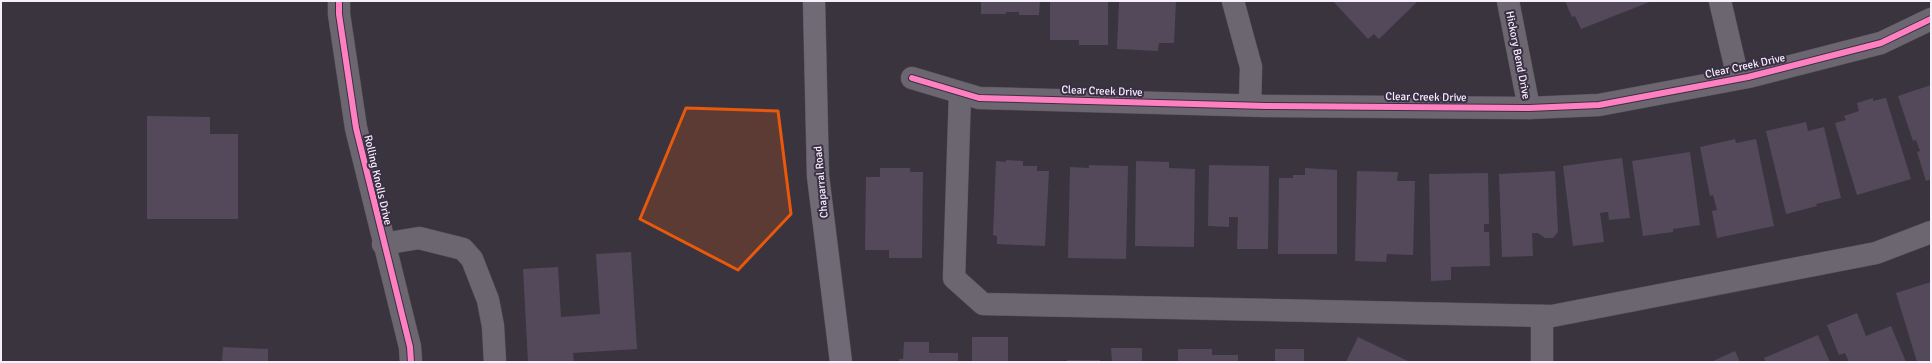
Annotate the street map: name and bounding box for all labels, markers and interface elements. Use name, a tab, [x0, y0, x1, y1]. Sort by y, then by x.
street label: Hickory Bend Drive	[1503, 10, 1533, 100]
street label: Clear Creek Drive	[1704, 51, 1786, 81]
street label: Clear Creek Drive	[1061, 83, 1143, 99]
street label: Clear Creek Drive	[1385, 90, 1467, 104]
street label: Rolling Knolls Drive	[361, 134, 395, 226]
street label: Chaparral Road	[811, 145, 831, 219]

